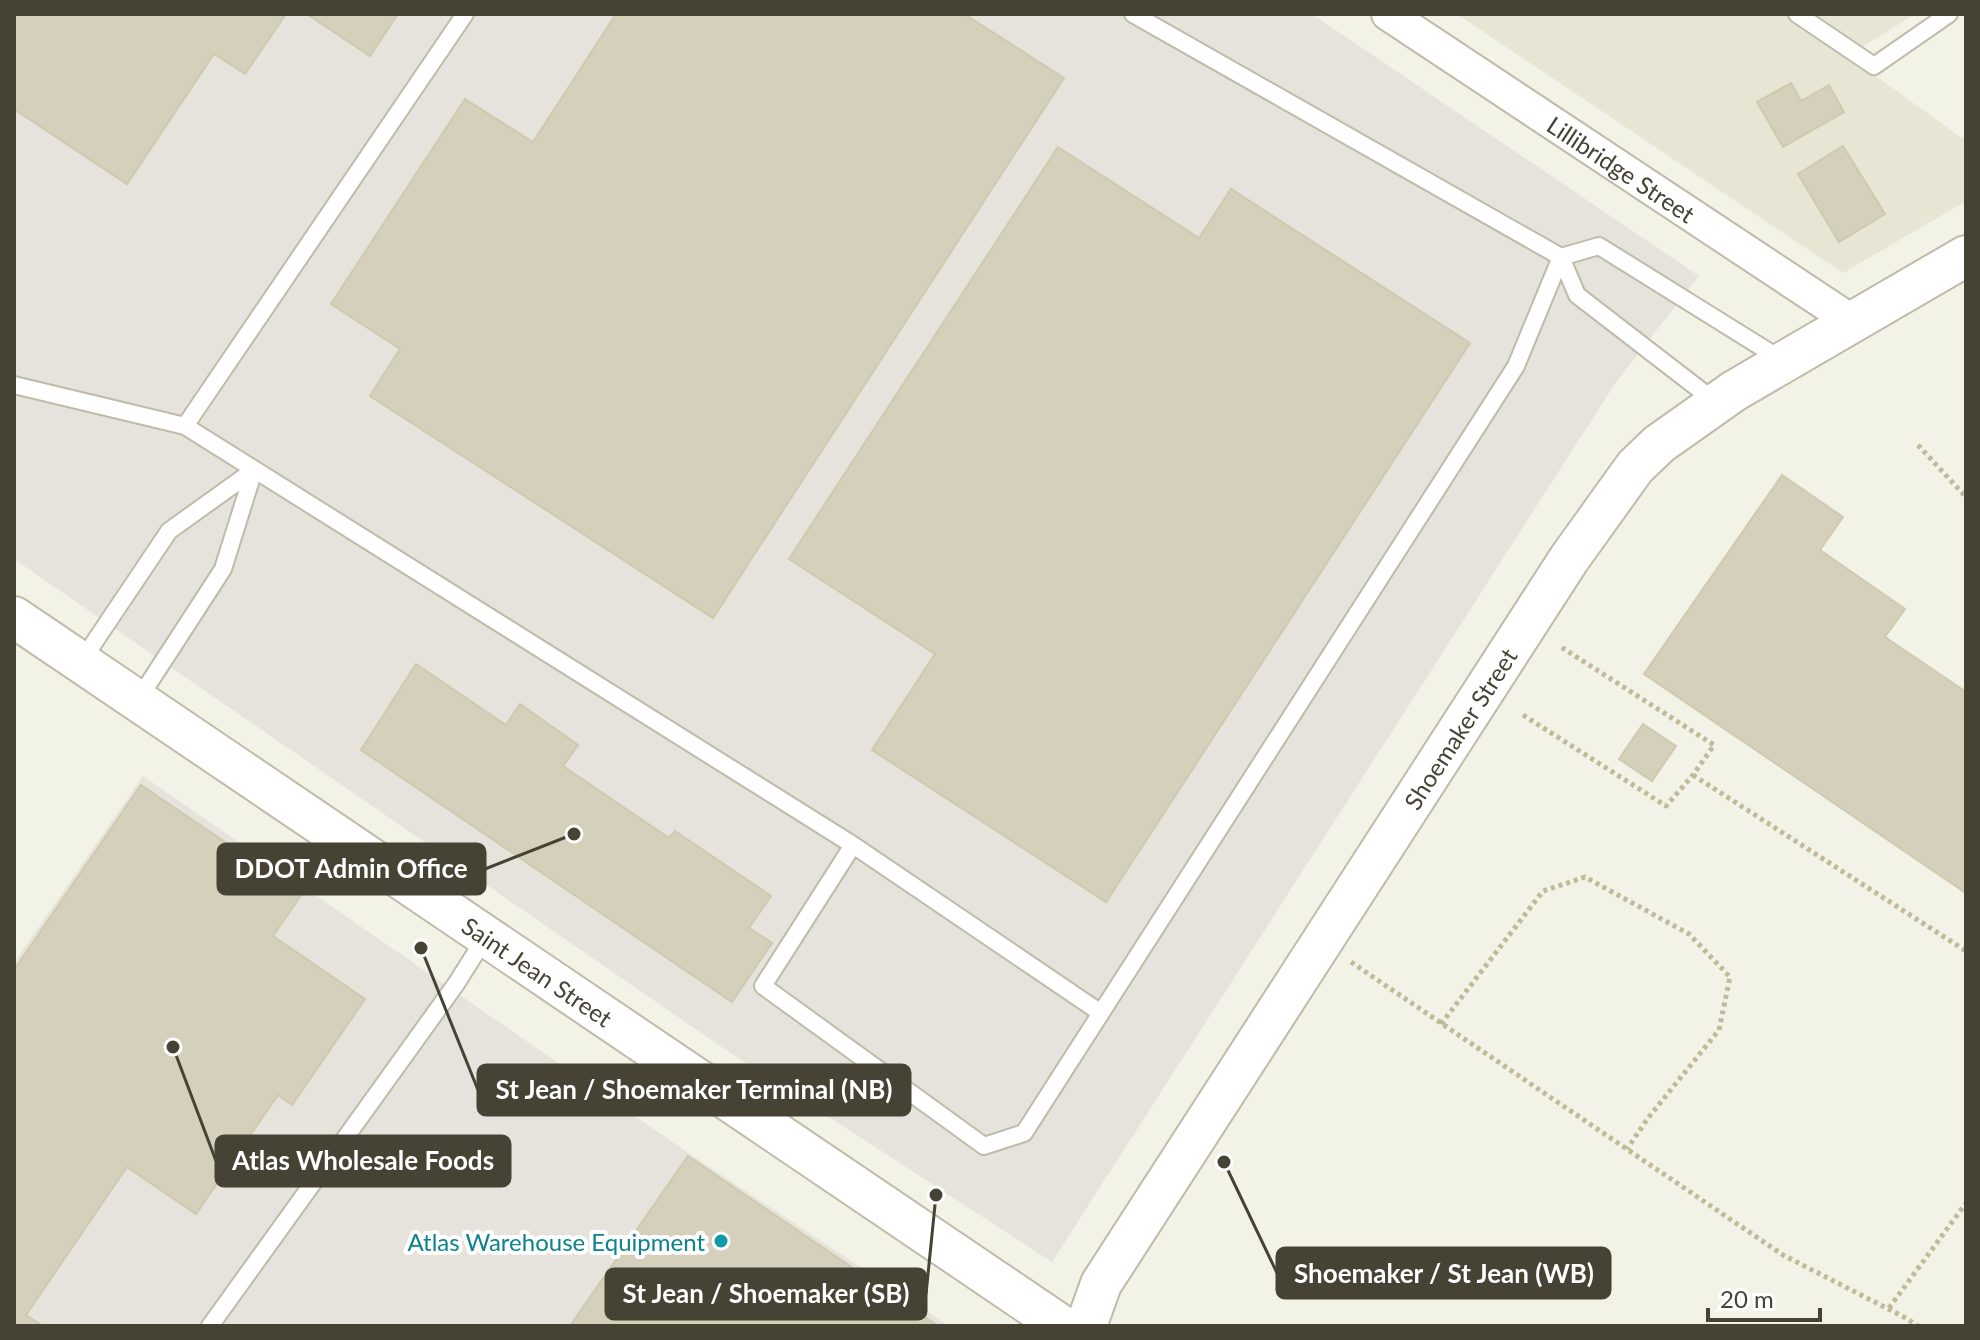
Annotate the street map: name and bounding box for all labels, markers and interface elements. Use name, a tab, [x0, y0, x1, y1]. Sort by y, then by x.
street label: Lillibridge Street	[1542, 109, 1701, 228]
street label: Shoemaker Street	[1397, 642, 1523, 814]
callout: DDOT Admin Office	[218, 844, 485, 894]
text: DDOT Admin Office	[234, 852, 468, 884]
street label: Saint Jean Street	[457, 910, 618, 1032]
callout: St Jean / Shoemaker Terminal (NB)	[478, 1065, 910, 1115]
text: St Jean / Shoemaker Terminal (NB)	[496, 1073, 892, 1105]
callout: Atlas Wholesale Foods	[216, 1136, 510, 1186]
text: Atlas Wholesale Foods	[231, 1144, 494, 1176]
place label: Atlas Warehouse Equipment	[408, 1227, 705, 1256]
marker: Atlas Warehouse Equipment	[712, 1232, 730, 1250]
callout: Shoemaker / St Jean (WB)	[1277, 1248, 1610, 1298]
text: Shoemaker / St Jean (WB)	[1294, 1257, 1594, 1289]
callout: St Jean / Shoemaker (SB)	[606, 1269, 926, 1319]
scale bar	[1708, 1272, 1820, 1322]
text: St Jean / Shoemaker (SB)	[623, 1277, 909, 1309]
text: 20 m	[1720, 1284, 1774, 1313]

